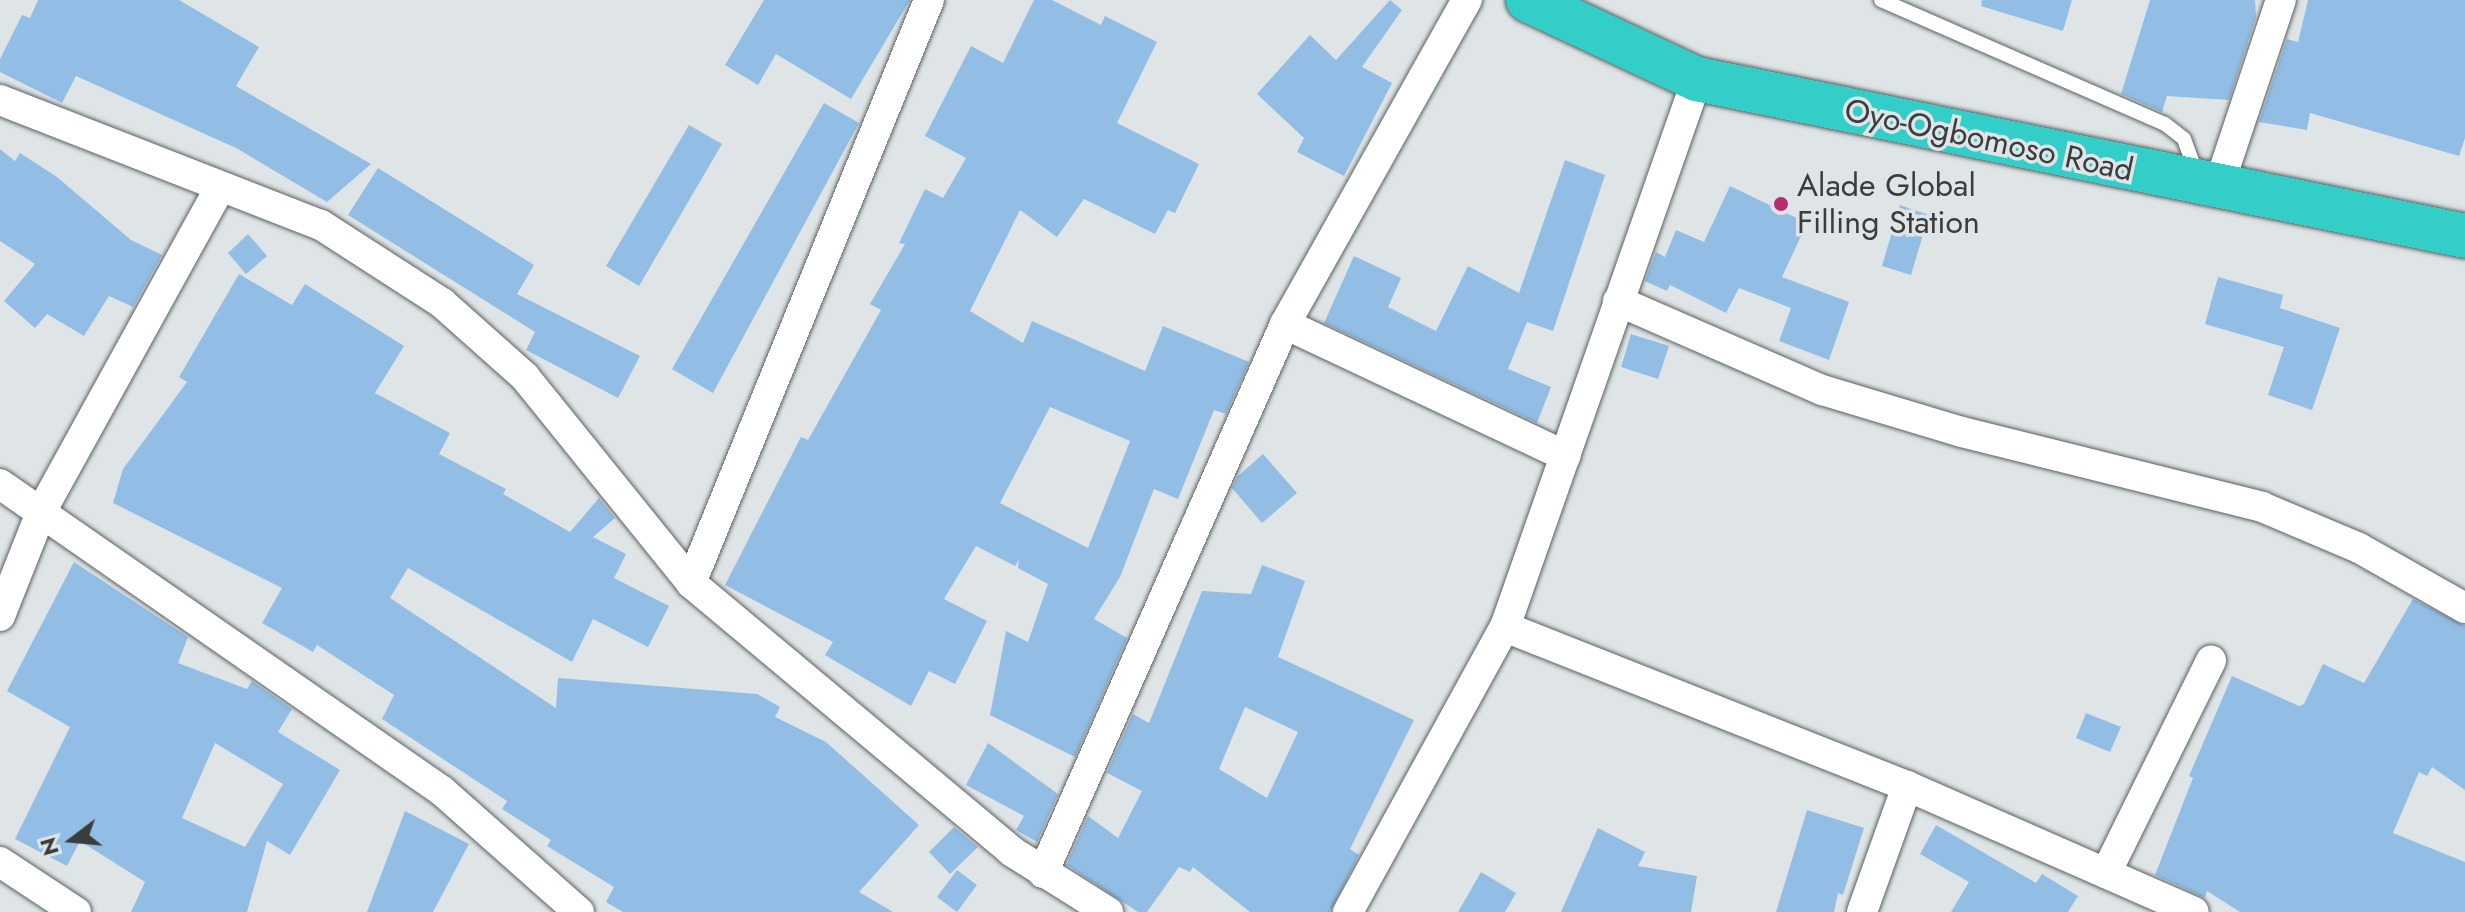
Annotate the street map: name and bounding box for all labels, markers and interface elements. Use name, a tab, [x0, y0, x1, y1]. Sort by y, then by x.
street label: Oyo-Ogbomoso Road	[1841, 91, 2137, 189]
place label: Alade Global Filling Station	[1797, 167, 1980, 242]
marker: Alade Global Filling Station	[1772, 195, 1790, 213]
north arrow	[32, 800, 112, 880]
text: N	[31, 834, 67, 859]

